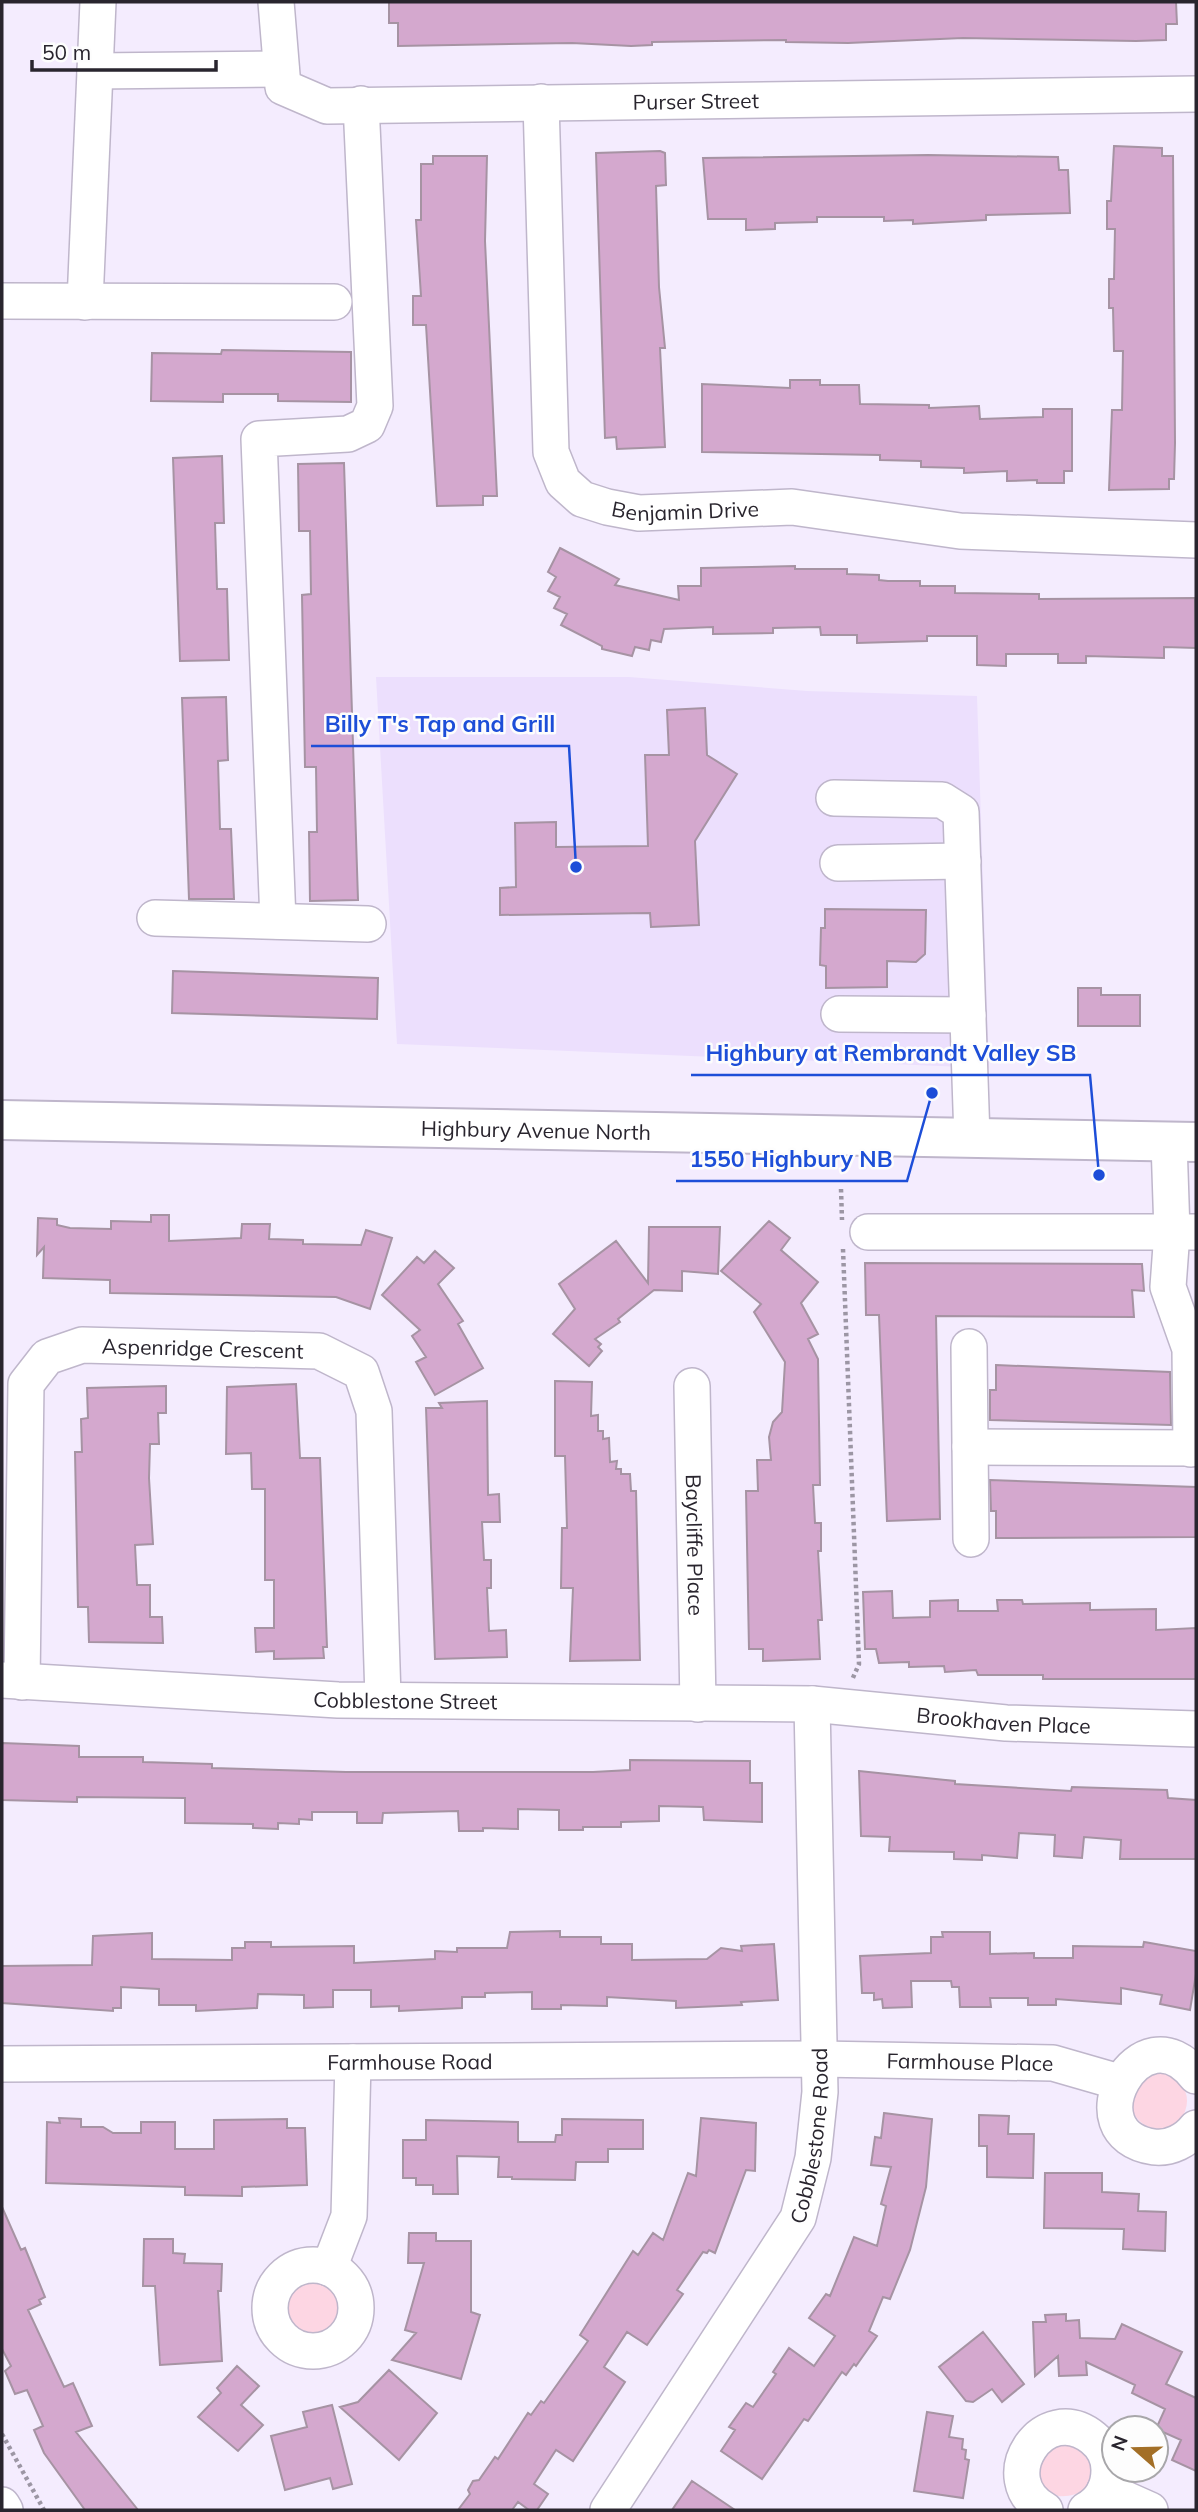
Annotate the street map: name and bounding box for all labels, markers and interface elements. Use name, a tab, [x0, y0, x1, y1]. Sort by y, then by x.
scale bar	[32, 28, 215, 72]
text: 50 m	[42, 39, 91, 65]
street label: Purser Street	[632, 87, 759, 115]
street label: Benjamin Drive	[610, 495, 759, 526]
callout: Billy T's Tap and Grill	[311, 702, 569, 746]
text: Billy T's Tap and Grill	[325, 709, 555, 738]
callout: Highbury at Rembrandt Valley SB	[691, 1031, 1090, 1075]
text: Highbury at Rembrandt Valley SB	[706, 1038, 1076, 1067]
street label: Highbury Avenue North	[421, 1115, 651, 1145]
callout: 1550 Highbury NB	[676, 1137, 907, 1181]
text: 1550 Highbury NB	[689, 1144, 893, 1173]
street label: Aspenridge Crescent	[101, 1333, 304, 1364]
street label: Baycliffe Place	[681, 1474, 709, 1616]
street label: Cobblestone Street	[313, 1686, 498, 1714]
street label: Brookhaven Place	[915, 1701, 1091, 1739]
street label: Farmhouse Place	[886, 2047, 1054, 2076]
street label: Farmhouse Road	[327, 2048, 493, 2075]
street label: Cobblestone Road	[784, 2048, 834, 2226]
north arrow	[1100, 2414, 1170, 2484]
text: N	[1105, 2432, 1133, 2454]

